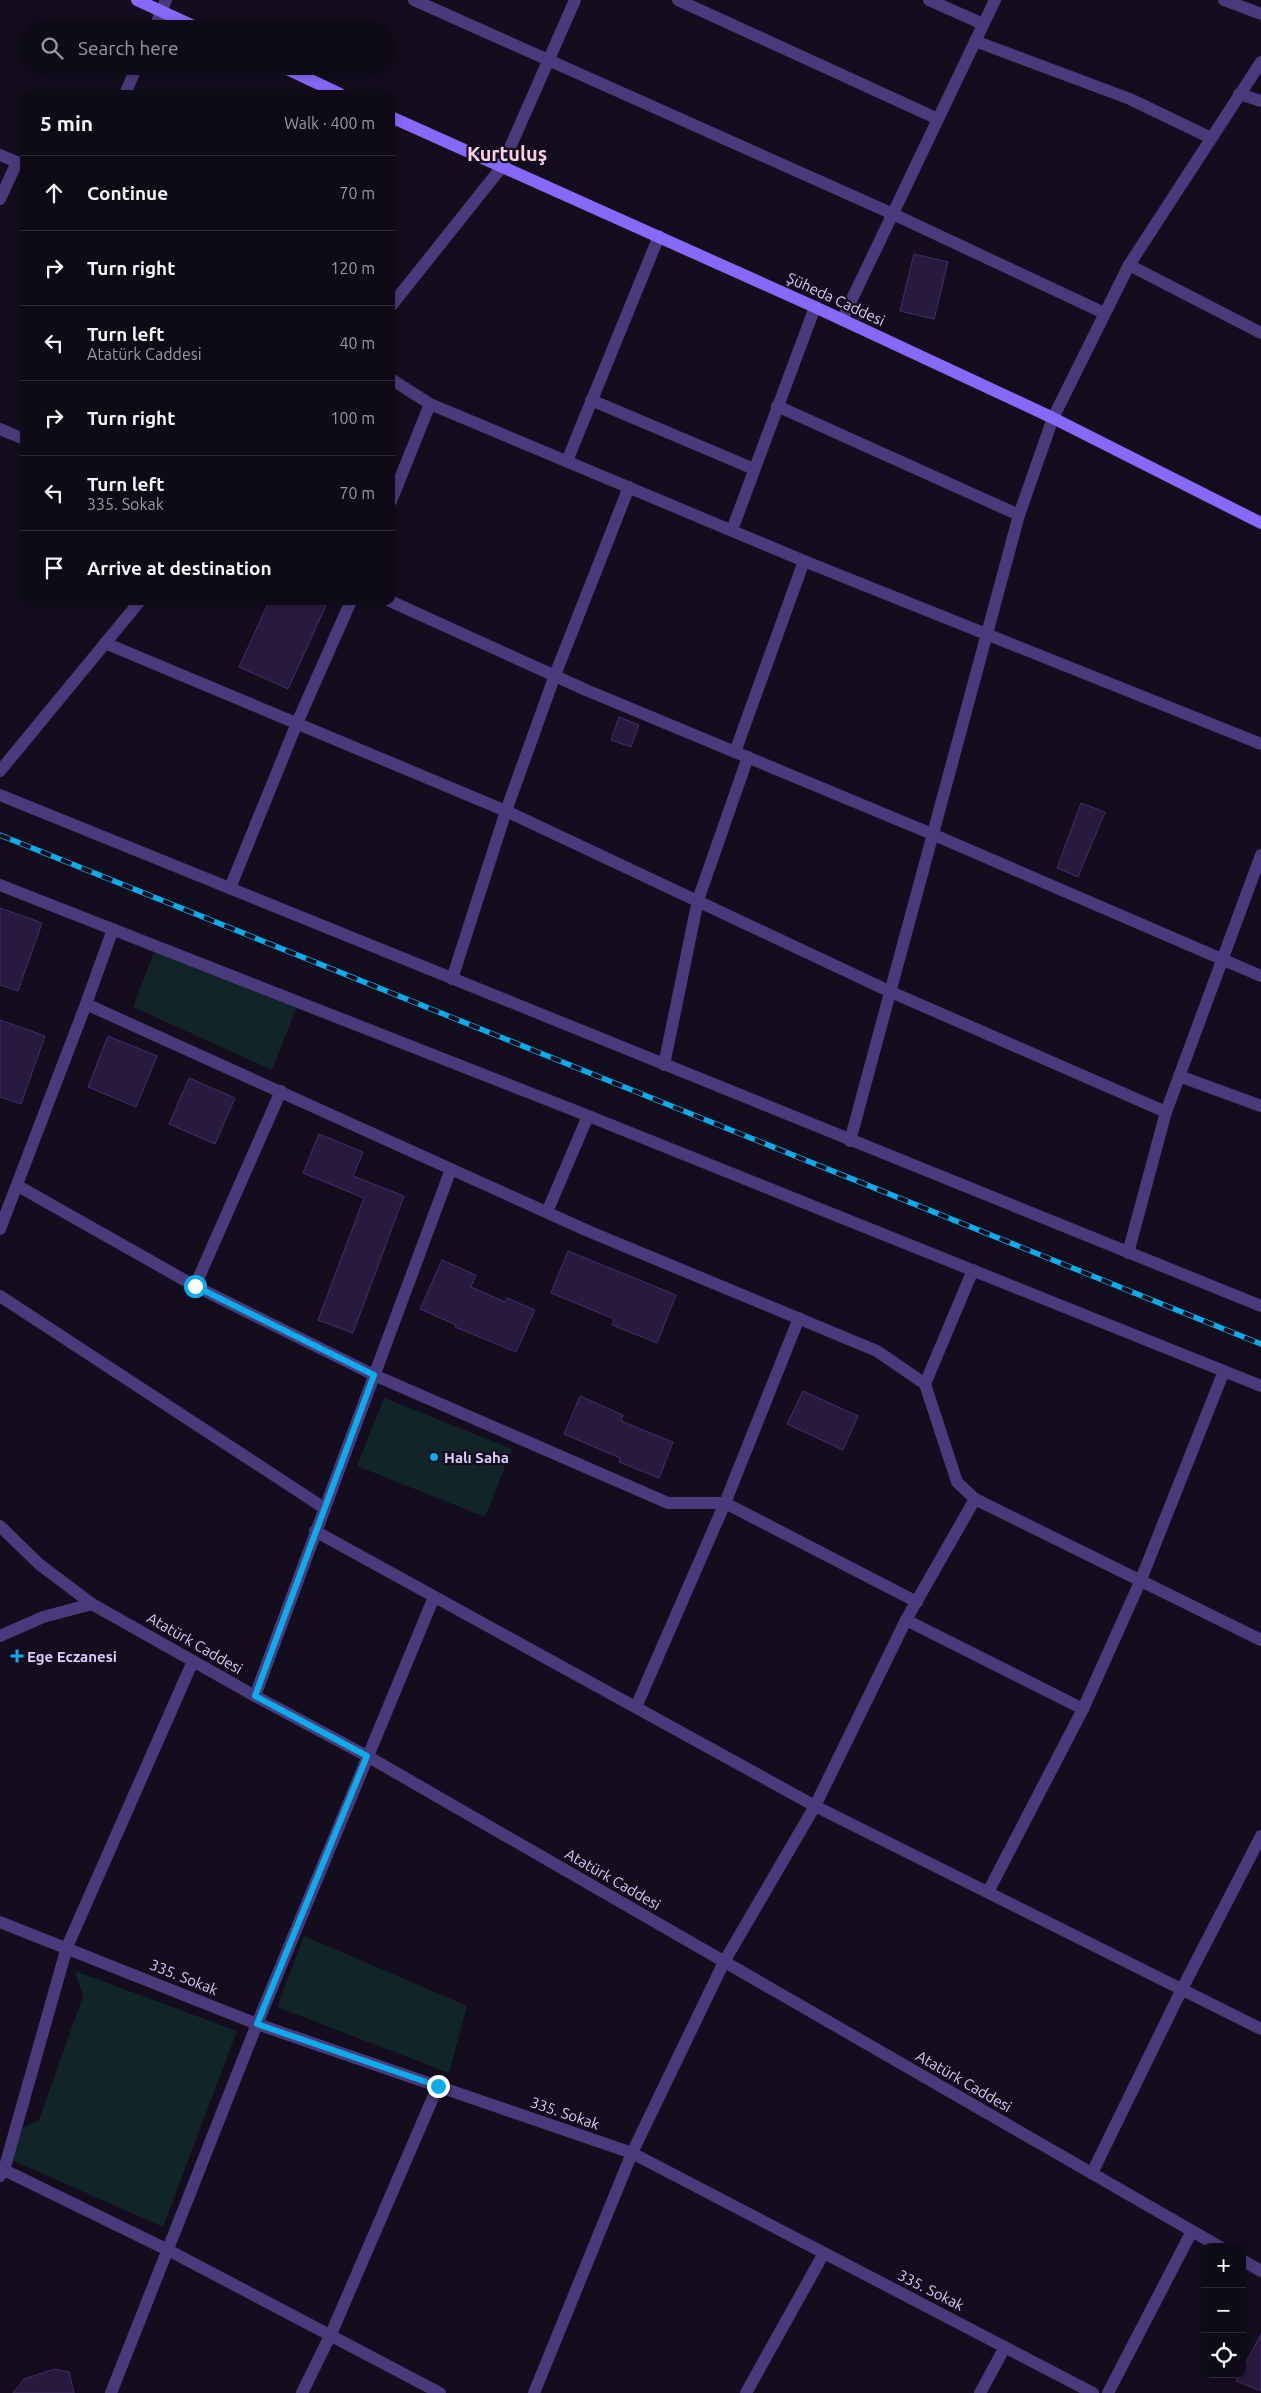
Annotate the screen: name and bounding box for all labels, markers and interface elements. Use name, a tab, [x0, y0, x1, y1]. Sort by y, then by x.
search box	[20, 20, 395, 75]
icon: search	[38, 34, 66, 62]
text: Search here	[78, 37, 178, 59]
text: 5 min	[40, 111, 93, 135]
text: Walk · 400 m	[284, 114, 375, 132]
district label: Kurtuluş	[467, 142, 547, 165]
icon: ahead	[40, 179, 68, 207]
text: Continue	[87, 182, 168, 204]
text: 70 m	[339, 184, 375, 202]
icon: right	[40, 254, 68, 282]
text: Turn right	[87, 257, 175, 279]
text: 120 m	[330, 259, 375, 277]
street label: Şüheda Caddesi	[784, 269, 888, 329]
text: Turn left	[87, 323, 165, 345]
icon: left	[40, 329, 68, 357]
text: 40 m	[339, 334, 375, 352]
text: Atatürk Caddesi	[87, 345, 202, 363]
icon: right	[40, 404, 68, 432]
text: Turn right	[87, 407, 175, 429]
text: 100 m	[330, 409, 375, 427]
text: Turn left	[87, 473, 165, 495]
icon: left	[40, 479, 68, 507]
text: 70 m	[339, 484, 375, 502]
text: 335. Sokak	[87, 495, 164, 513]
icon: arrive	[40, 554, 68, 582]
text: Arrive at destination	[87, 557, 272, 579]
route start	[184, 1275, 207, 1298]
place label: Halı Saha	[444, 1449, 509, 1466]
marker: Halı Saha	[428, 1451, 440, 1463]
street label: Atatürk Caddesi	[144, 1609, 246, 1677]
place label: Ege Eczanesi	[27, 1648, 117, 1665]
marker: Ege Eczanesi	[11, 1650, 23, 1662]
street label: Atatürk Caddesi	[562, 1845, 664, 1913]
street label: 335. Sokak	[147, 1956, 221, 1999]
street label: Atatürk Caddesi	[913, 2047, 1015, 2115]
route end	[427, 2075, 450, 2098]
street label: 335. Sokak	[528, 2093, 602, 2133]
map controls	[1201, 2243, 1246, 2378]
button: +	[1201, 2243, 1246, 2288]
street label: 335. Sokak	[895, 2266, 967, 2314]
button: −	[1201, 2288, 1246, 2333]
button: locate	[1201, 2333, 1246, 2378]

